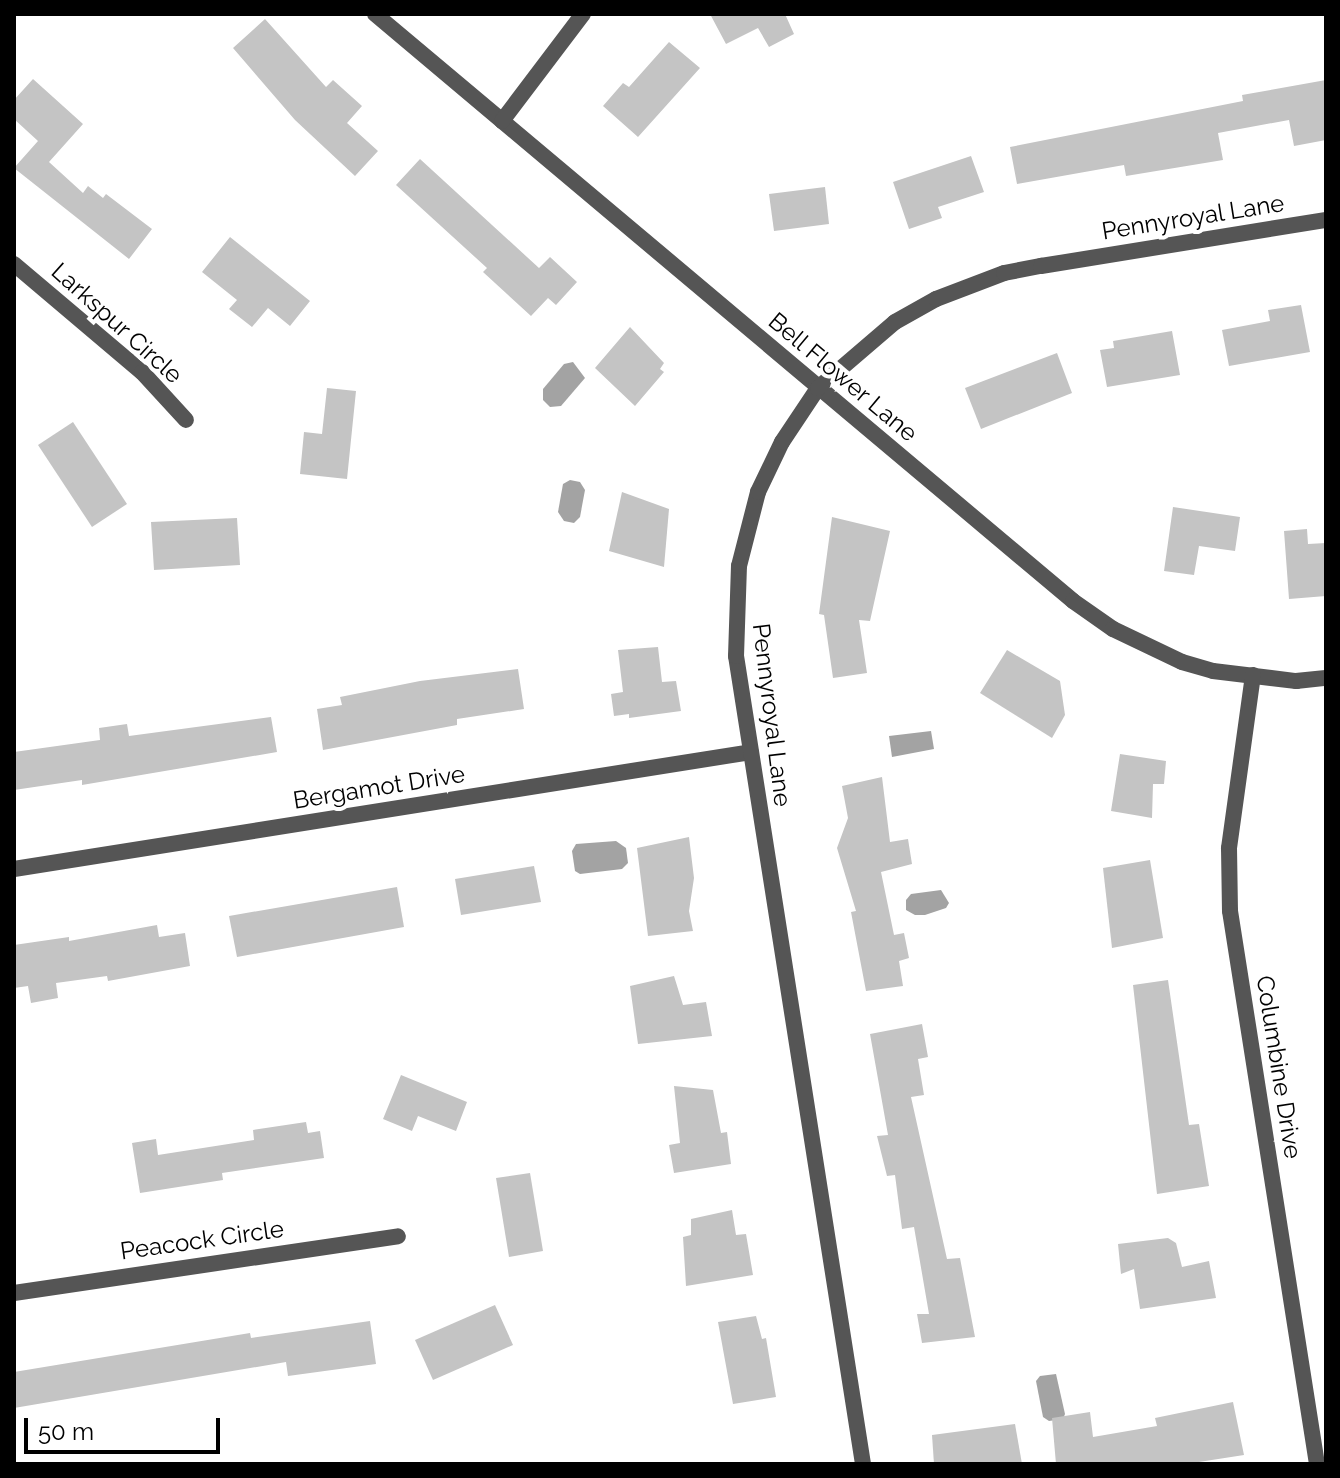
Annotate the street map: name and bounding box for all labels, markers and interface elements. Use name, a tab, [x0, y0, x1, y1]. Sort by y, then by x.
street label: Pennyroyal Lane	[1099, 188, 1287, 246]
street label: Larkspur Circle	[45, 256, 189, 390]
street label: Bell Flower Lane	[762, 306, 924, 448]
street label: Pennyroyal Lane	[746, 621, 798, 809]
street label: Bergamot Drive	[291, 759, 467, 815]
street label: Columbine Drive	[1250, 973, 1308, 1161]
street label: Peacock Circle	[118, 1214, 286, 1266]
scale bar	[28, 1402, 224, 1452]
text: 50 m	[38, 1417, 94, 1446]

